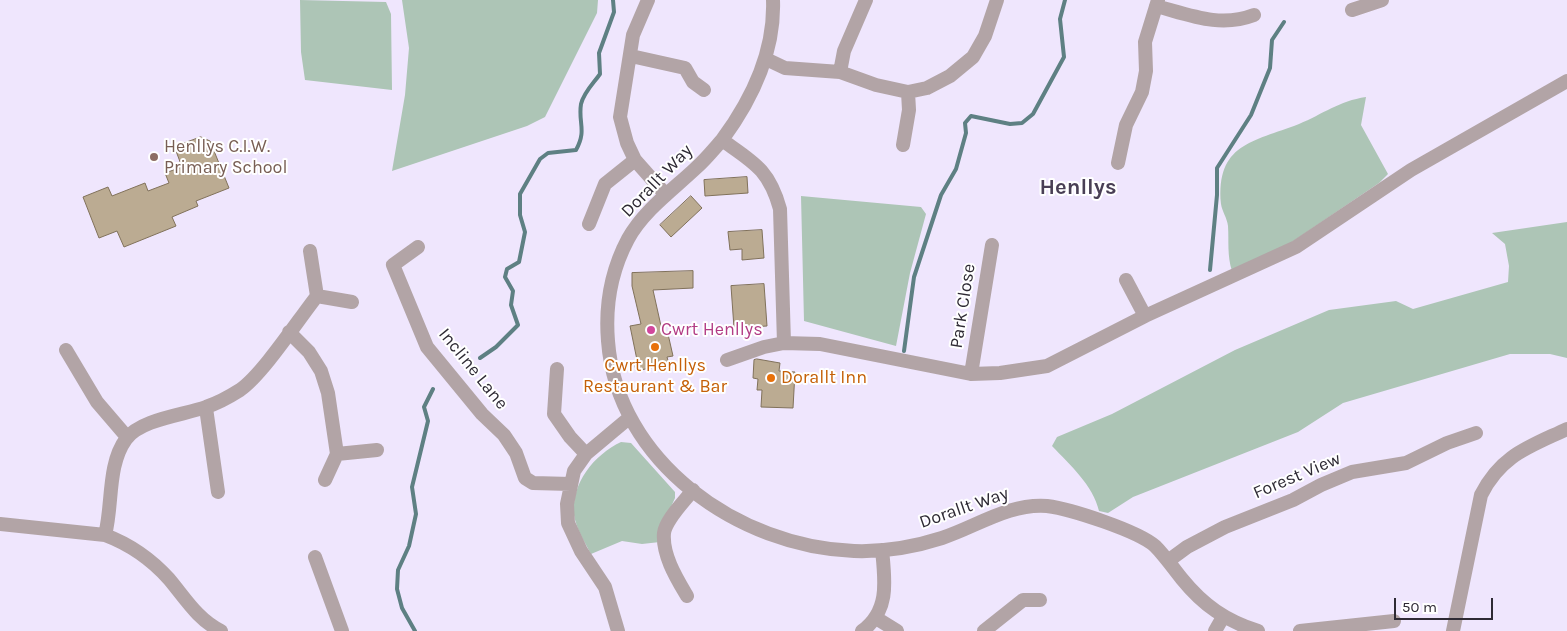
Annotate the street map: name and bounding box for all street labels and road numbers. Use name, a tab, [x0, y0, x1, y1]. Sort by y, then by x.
street label: Dorallt Way	[617, 140, 697, 222]
street label: Park Close	[946, 262, 980, 350]
street label: Incline Lane	[434, 324, 512, 414]
street label: Forest View	[1250, 448, 1344, 504]
street label: Dorallt Way	[916, 483, 1012, 533]

